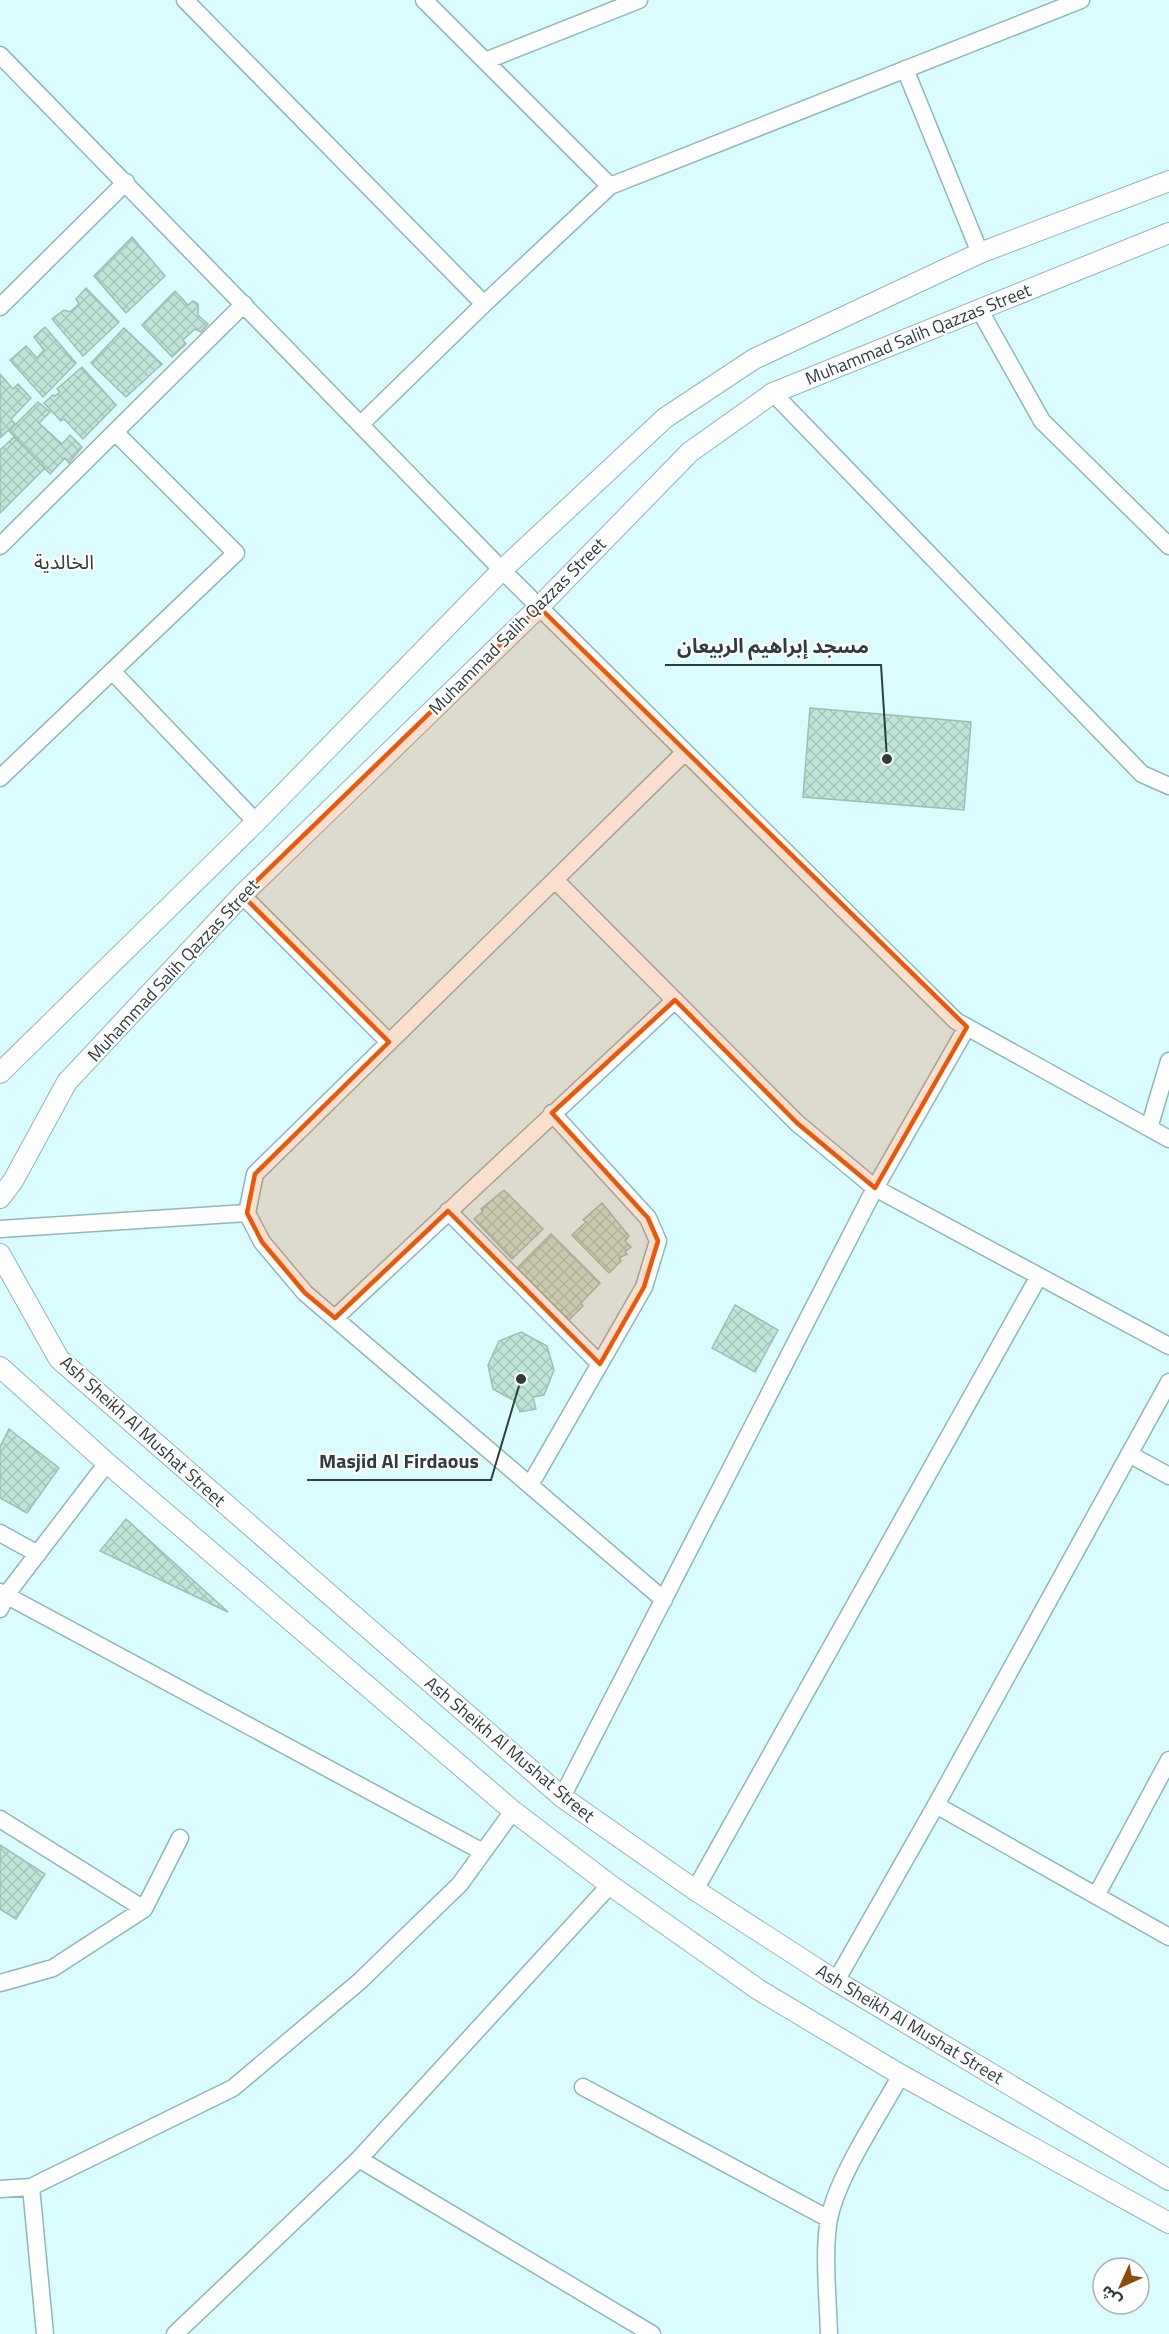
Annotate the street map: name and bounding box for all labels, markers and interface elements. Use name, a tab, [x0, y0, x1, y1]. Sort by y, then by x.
street label: Muhammad Salih Qazzas Street	[801, 276, 1036, 392]
street label: Muhammad Salih Qazzas Street	[422, 531, 612, 721]
district label: الخالدية	[34, 546, 94, 577]
callout: مسجد إبراهيم الربيعان	[665, 627, 881, 665]
text: مسجد إبراهيم الربيعان	[677, 630, 869, 661]
street label: Muhammad Salih Qazzas Street	[81, 872, 266, 1068]
street label: Ash Sheikh Al Mushat Street	[54, 1349, 232, 1513]
callout: Masjid Al Firdaous	[307, 1442, 491, 1480]
text: Masjid Al Firdaous	[319, 1445, 479, 1476]
street label: Ash Sheikh Al Mushat Street	[419, 1670, 601, 1829]
street label: Ash Sheikh Al Mushat Street	[811, 1957, 1010, 2091]
north arrow	[1091, 2256, 1151, 2316]
text: ش	[1094, 2280, 1127, 2313]

